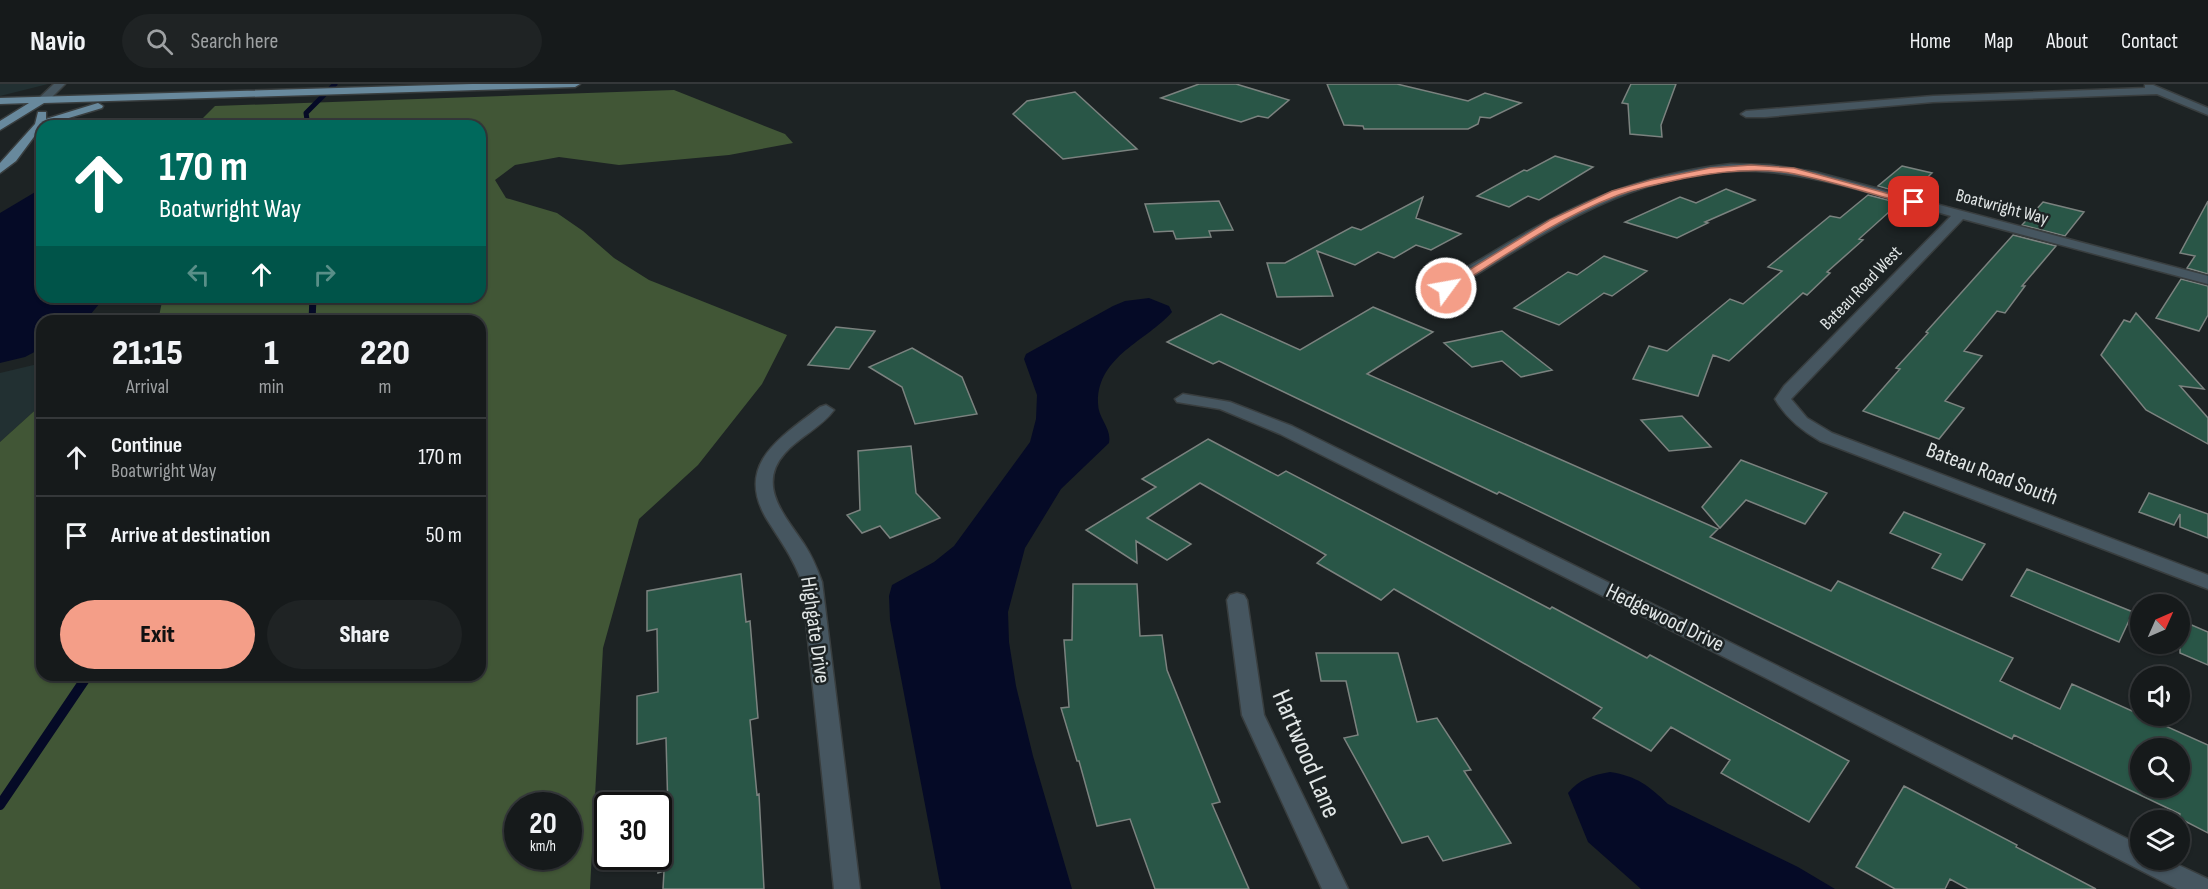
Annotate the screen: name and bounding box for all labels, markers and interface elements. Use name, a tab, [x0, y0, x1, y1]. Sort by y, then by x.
search box	[122, 14, 542, 68]
text: Navio	[30, 25, 86, 58]
icon: search	[143, 25, 176, 58]
text: Search here	[191, 28, 278, 55]
text: Home	[1910, 29, 1951, 54]
text: Map	[1984, 29, 2013, 54]
text: About	[2046, 29, 2088, 54]
text: Contact	[2121, 29, 2178, 54]
text: 170 m	[159, 142, 248, 193]
icon: ahead	[60, 144, 138, 222]
pin	[1888, 176, 1939, 227]
icon: arrive	[1897, 185, 1930, 218]
street label: Boatwright Way	[1953, 185, 2051, 229]
text: Boatwright Way	[159, 193, 301, 225]
street label: Bateau Road West	[1816, 241, 1907, 334]
position arrow	[1414, 256, 1478, 320]
icon: left	[182, 258, 215, 291]
icon: ahead	[245, 258, 278, 291]
icon: right	[308, 258, 341, 291]
text: 21:15	[112, 332, 183, 375]
text: 1	[264, 332, 279, 375]
text: 220	[360, 332, 410, 375]
text: Arrival	[126, 375, 169, 399]
text: min	[259, 375, 284, 399]
text: m	[379, 375, 391, 399]
text: Continue	[111, 432, 182, 459]
street label: Bateau Road South	[1922, 437, 2062, 511]
icon: ahead	[60, 441, 93, 474]
text: 170 m	[418, 444, 462, 471]
text: Boatwright Way	[111, 459, 216, 483]
icon: arrive	[60, 519, 93, 552]
text: Arrive at destination	[111, 522, 270, 549]
text: 50 m	[426, 522, 462, 549]
street label: Highgate Drive	[794, 575, 836, 685]
street label: Hedgewood Drive	[1601, 578, 1729, 658]
north arrow	[2130, 594, 2190, 654]
map controls	[2130, 594, 2190, 870]
button: Exit	[60, 600, 255, 669]
button: Share	[267, 600, 462, 669]
button: sound	[2130, 666, 2190, 726]
street label: Hartwood Lane	[1265, 685, 1347, 823]
button: search	[2130, 738, 2190, 798]
speed limit sign: 30	[594, 792, 672, 870]
text: 20	[529, 806, 557, 842]
button: layers	[2130, 810, 2190, 870]
text: km/h	[530, 837, 556, 856]

